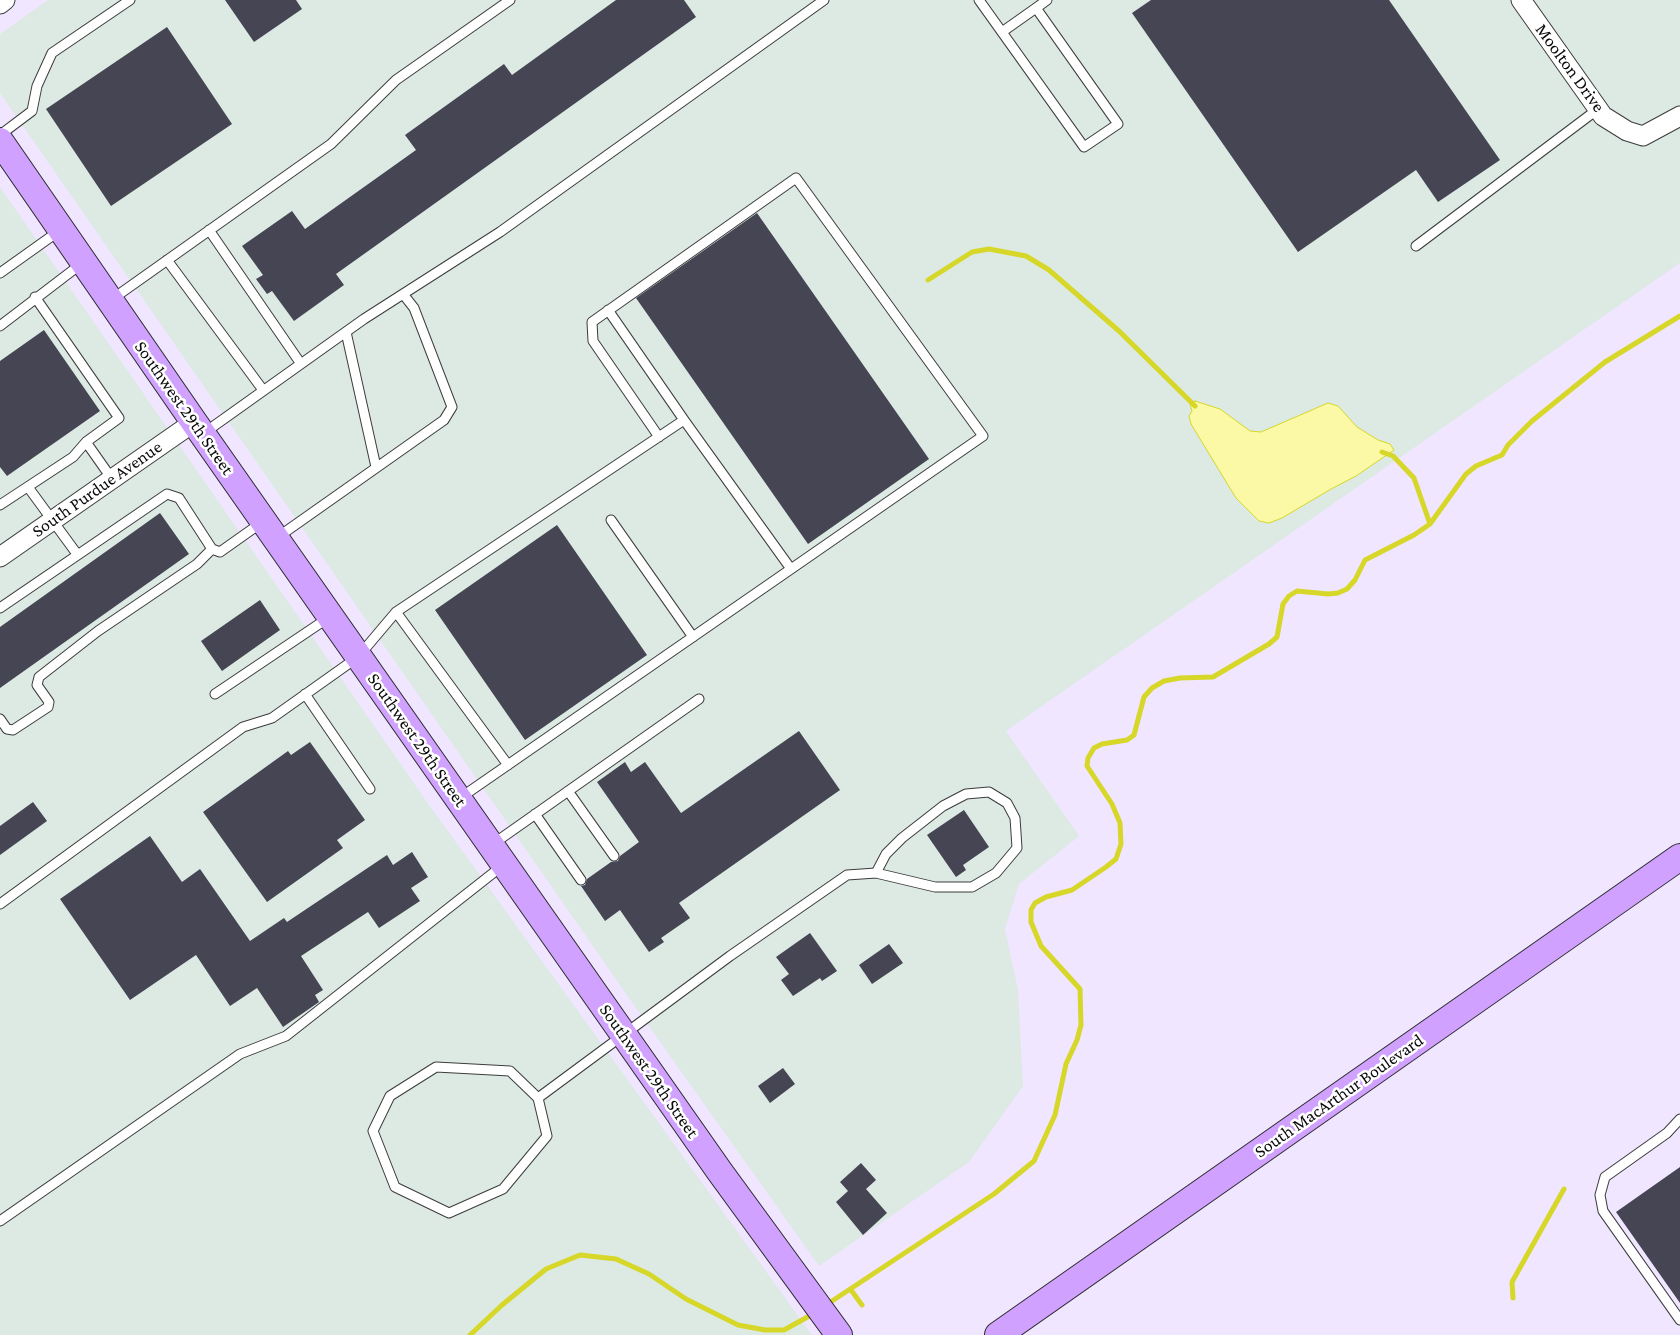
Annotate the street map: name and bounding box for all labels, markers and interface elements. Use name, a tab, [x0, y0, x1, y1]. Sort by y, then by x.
street label: Moolton Drive	[1531, 19, 1609, 117]
street label: Southwest 29th Street	[130, 337, 238, 479]
street label: South Purdue Avenue	[28, 436, 166, 542]
street label: Southwest 29th Street	[363, 669, 471, 811]
street label: Southwest 29th Street	[595, 1000, 703, 1142]
street label: South MacArthur Boulevard	[1250, 1029, 1428, 1163]

